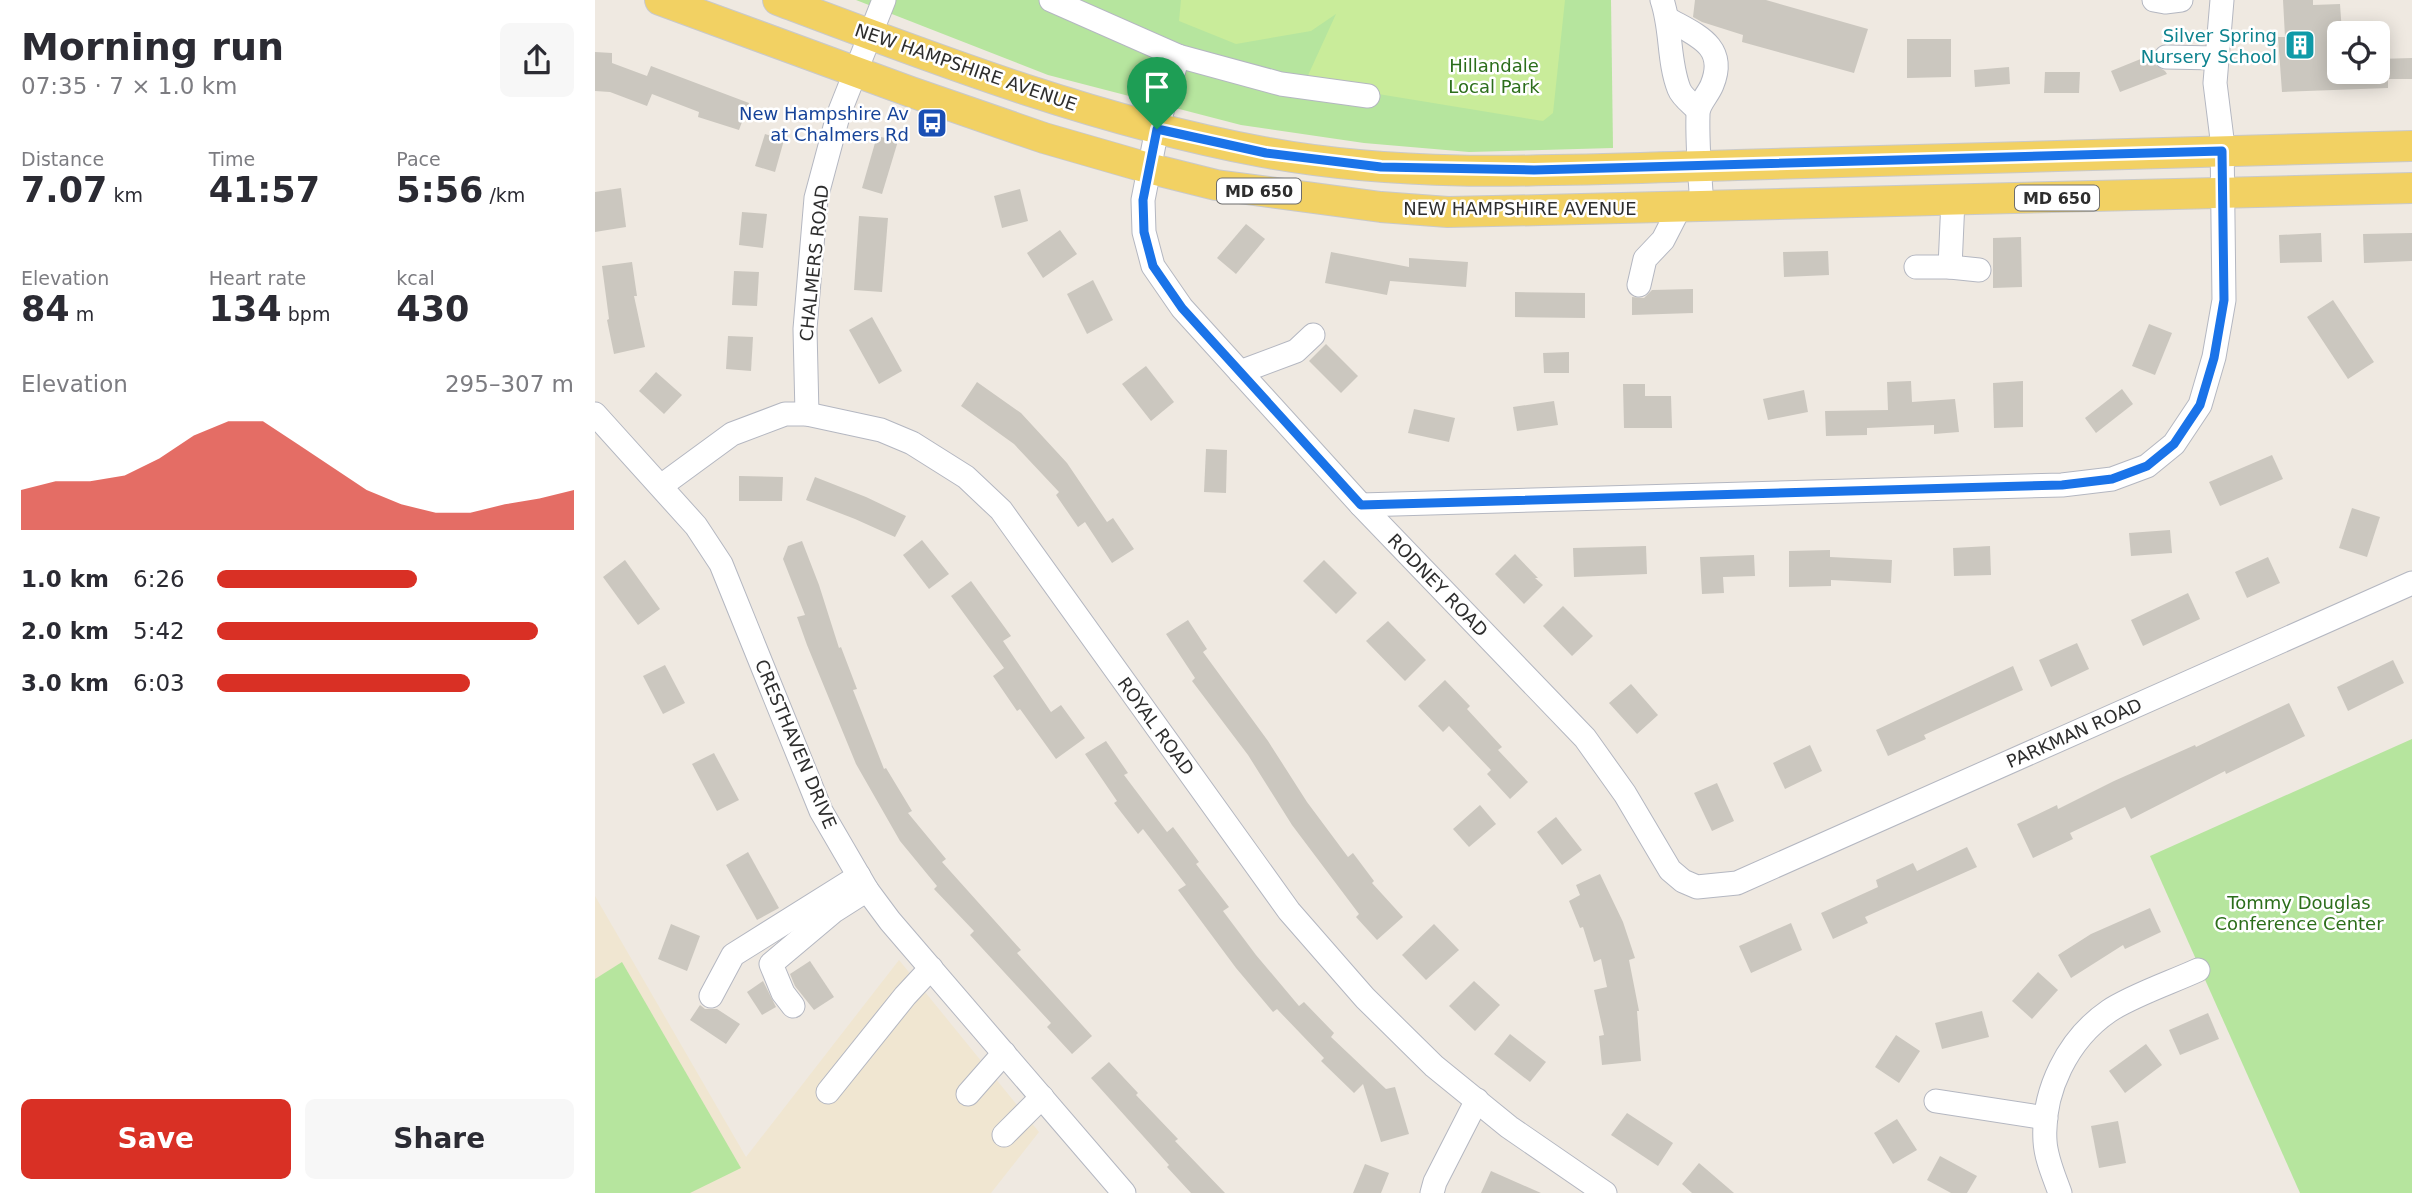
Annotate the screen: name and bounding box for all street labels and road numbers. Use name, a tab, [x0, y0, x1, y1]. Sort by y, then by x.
street label: NEW HAMPSHIRE AVENUE	[852, 19, 1080, 115]
road number: MD 650	[1217, 178, 1301, 204]
street label: CHALMERS ROAD	[795, 184, 833, 342]
road number: MD 650	[2015, 186, 2099, 210]
street label: NEW HAMPSHIRE AVENUE	[1403, 198, 1637, 219]
street label: RODNEY ROAD	[1384, 529, 1492, 641]
street label: CRESTHAVEN DRIVE	[751, 656, 841, 832]
street label: ROYAL ROAD	[1113, 673, 1199, 779]
street label: PARKMAN ROAD	[2003, 694, 2145, 772]

